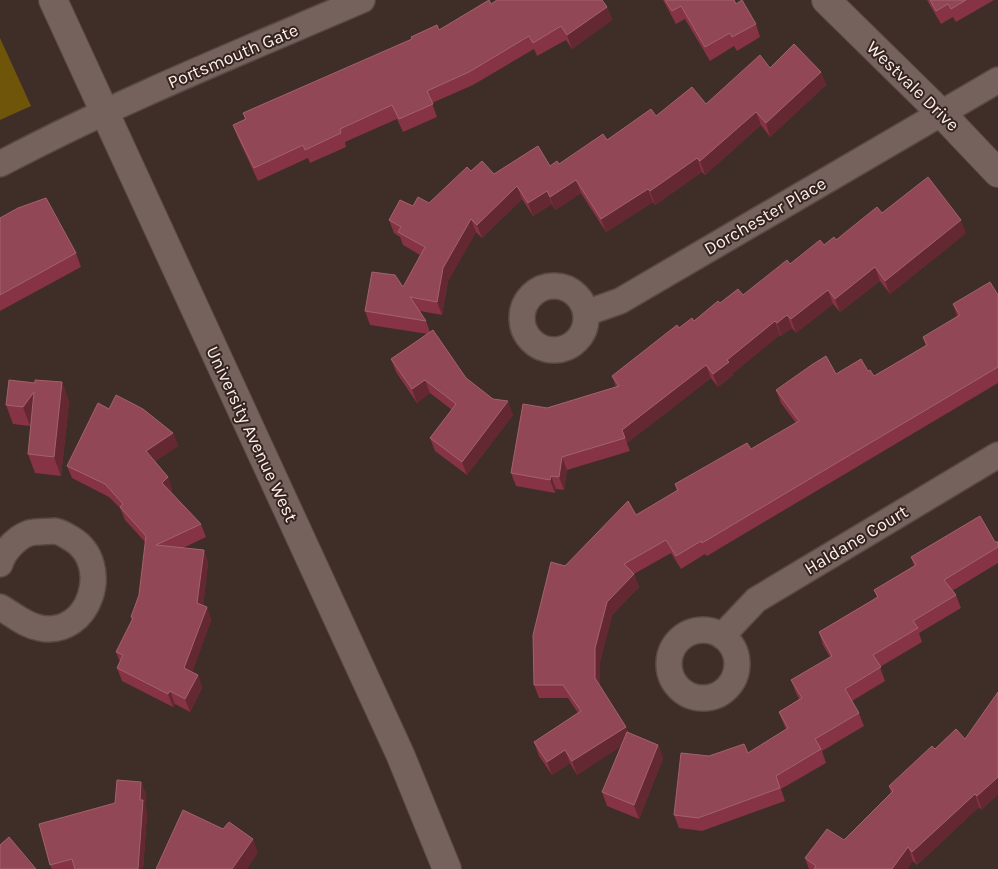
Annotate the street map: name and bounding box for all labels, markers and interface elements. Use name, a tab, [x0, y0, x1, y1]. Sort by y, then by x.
street label: Portsmouth Gate	[164, 19, 302, 93]
street label: Westvale Drive	[862, 36, 964, 136]
street label: Dorchester Place	[700, 172, 830, 260]
street label: University Avenue West	[202, 343, 303, 526]
street label: Haldane Court	[800, 500, 912, 580]

